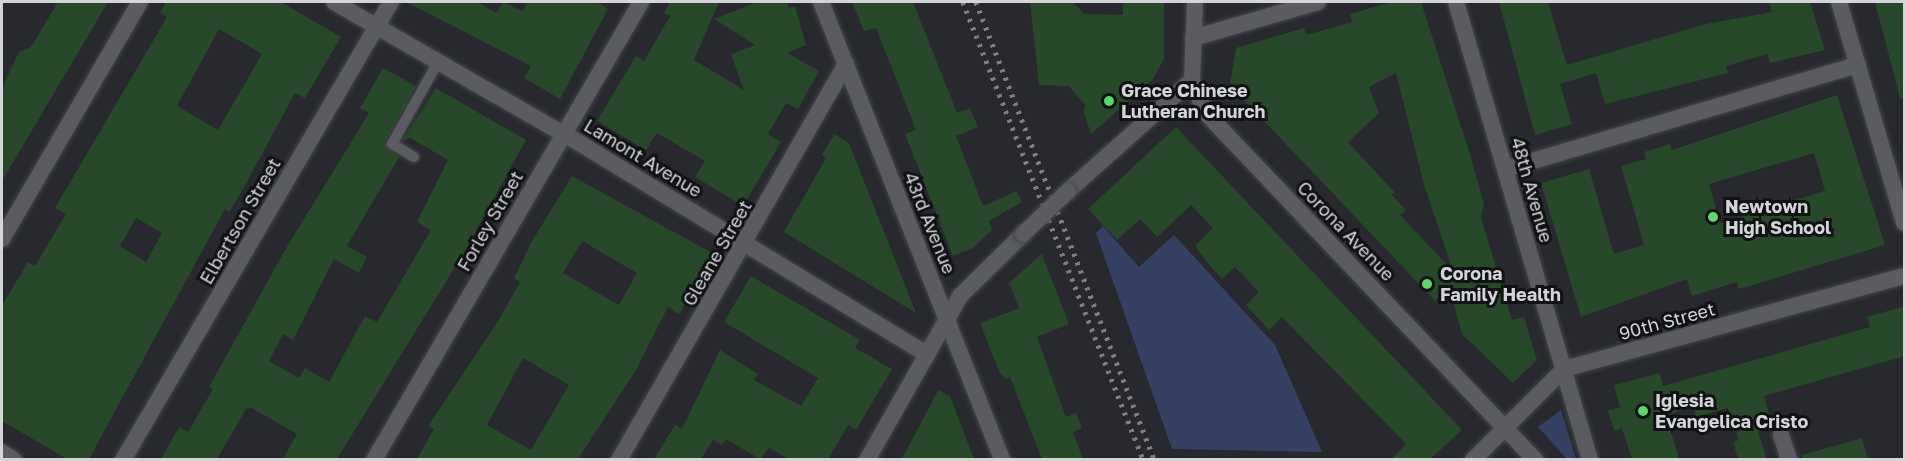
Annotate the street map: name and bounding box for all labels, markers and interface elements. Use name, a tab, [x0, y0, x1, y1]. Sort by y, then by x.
place label: Grace Chinese Lutheran Church	[1121, 80, 1265, 122]
marker: Grace Chinese Lutheran Church	[1102, 94, 1116, 108]
street label: Lamont Avenue	[580, 114, 706, 202]
street label: 48th Avenue	[1507, 135, 1557, 245]
street label: Elbertson Street	[195, 154, 285, 288]
street label: Forley Street	[453, 167, 527, 275]
street label: 43rd Avenue	[900, 169, 960, 277]
street label: Corona Avenue	[1293, 177, 1399, 285]
street label: Gleane Street	[678, 196, 756, 310]
place label: Newtown High School	[1725, 196, 1831, 238]
marker: Newtown High School	[1706, 210, 1720, 224]
place label: Corona Family Health	[1440, 263, 1561, 306]
marker: Corona Family Health	[1418, 275, 1436, 293]
street label: 90th Street	[1617, 298, 1717, 344]
place label: Iglesia Evangelica Cristo	[1655, 390, 1808, 432]
marker: Iglesia Evangelica Cristo	[1636, 404, 1650, 418]

